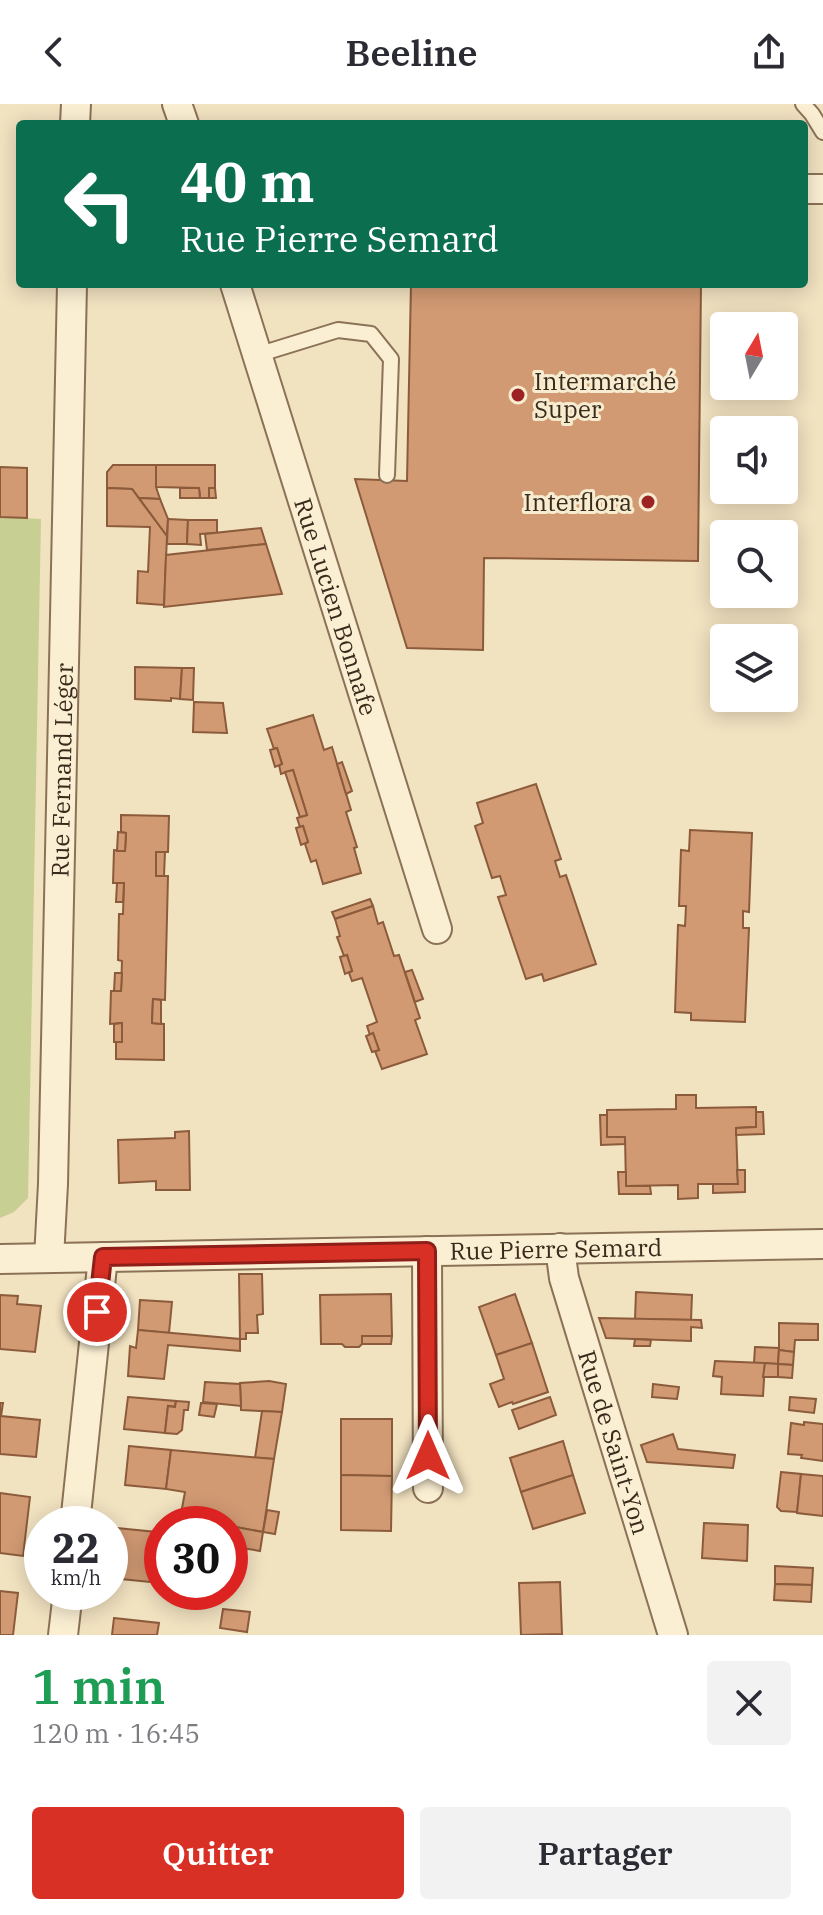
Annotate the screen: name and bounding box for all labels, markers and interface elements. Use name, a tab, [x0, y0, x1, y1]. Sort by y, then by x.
text: Beeline	[346, 29, 477, 76]
icon: back	[32, 30, 76, 74]
icon: share	[747, 30, 791, 74]
text: 40 m	[180, 145, 315, 217]
icon: left	[48, 152, 152, 256]
text: Rue Pierre Semard	[180, 215, 499, 262]
north arrow	[710, 312, 798, 400]
map controls	[710, 312, 798, 712]
place label: Intermarché Super	[534, 365, 676, 425]
marker: Intermarché Super	[509, 386, 527, 404]
button: sound	[710, 416, 798, 504]
place label: Interflora	[524, 486, 632, 518]
marker: Interflora	[639, 493, 657, 511]
street label: Rue Lucien Bonnafe	[287, 494, 385, 719]
button: search	[710, 520, 798, 608]
button: layers	[710, 624, 798, 712]
street label: Rue Fernand Léger	[43, 662, 80, 878]
street label: Rue Pierre Semard	[449, 1231, 663, 1267]
pin	[63, 1278, 131, 1346]
icon: arrive	[75, 1290, 119, 1334]
street label: Rue de Saint-Yon	[571, 1346, 657, 1538]
position arrow	[386, 1414, 470, 1498]
speed limit sign: 30	[144, 1506, 248, 1610]
text: 22	[52, 1522, 100, 1574]
text: km/h	[51, 1564, 101, 1591]
text: 1 min	[32, 1655, 165, 1717]
button: close	[707, 1661, 791, 1745]
text: 120 m · 16:45	[32, 1716, 200, 1750]
button: Quitter	[32, 1807, 404, 1899]
button: Partager	[420, 1807, 791, 1899]

